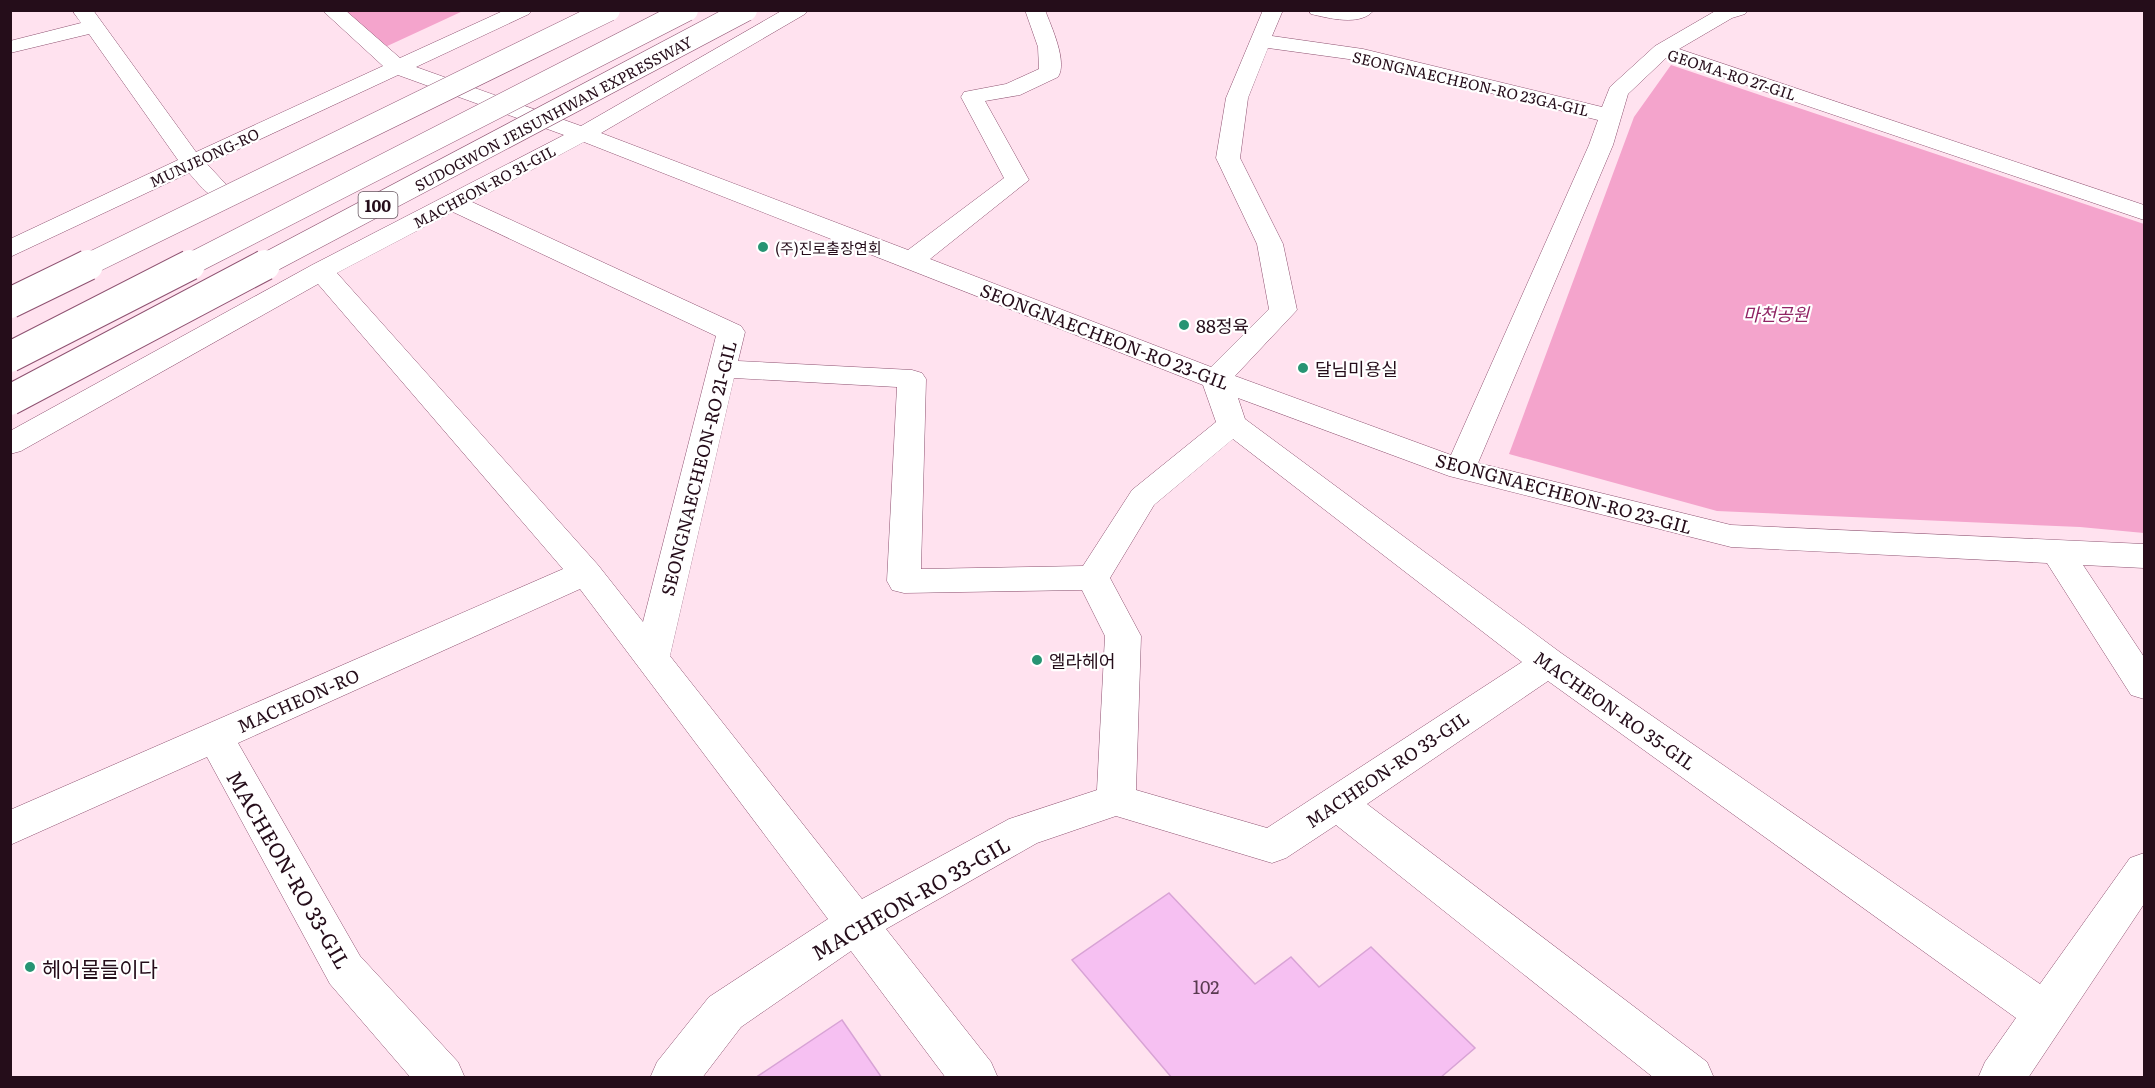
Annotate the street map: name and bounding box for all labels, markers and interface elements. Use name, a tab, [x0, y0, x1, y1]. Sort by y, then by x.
street label: SUDOGWON JE1SUNHWAN EXPRESSWAY	[410, 30, 696, 196]
street label: GEOMA-RO 27-GIL	[1665, 42, 1799, 106]
street label: SEONGNAECHEON-RO 23GA-GIL	[1350, 45, 1592, 121]
street label: MUNJEONG-RO	[145, 121, 263, 193]
street label: MACHEON-RO 31-GIL	[408, 139, 560, 233]
road number: 100	[358, 192, 398, 218]
place label: (주)진로출장연회	[775, 236, 882, 259]
marker: (주)진로출장연회	[756, 240, 770, 254]
street label: SEONGNAECHEON-RO 23-GIL	[977, 276, 1233, 396]
park label: 마천공원	[1743, 300, 1811, 327]
place label: 88정육	[1196, 312, 1249, 339]
marker: 88정육	[1177, 318, 1191, 332]
street label: SEONGNAECHEON-RO 21-GIL	[653, 338, 743, 598]
place label: 달님미용실	[1315, 355, 1398, 382]
marker: 달님미용실	[1296, 361, 1310, 375]
street label: SEONGNAECHEON-RO 23-GIL	[1433, 446, 1695, 540]
street label: MACHEON-RO 35-GIL	[1528, 644, 1702, 776]
place label: 엘라헤어	[1049, 647, 1115, 674]
marker: 엘라헤어	[1030, 653, 1044, 667]
street label: MACHEON-RO	[233, 661, 363, 739]
street label: MACHEON-RO 33-GIL	[1300, 704, 1474, 834]
street label: MACHEON-RO 33-GIL	[220, 764, 360, 974]
street label: MACHEON-RO 33-GIL	[805, 827, 1015, 967]
place label: 헤어물들이다	[42, 952, 158, 983]
marker: 헤어물들이다	[23, 960, 37, 974]
house number: 102	[1193, 973, 1219, 1000]

